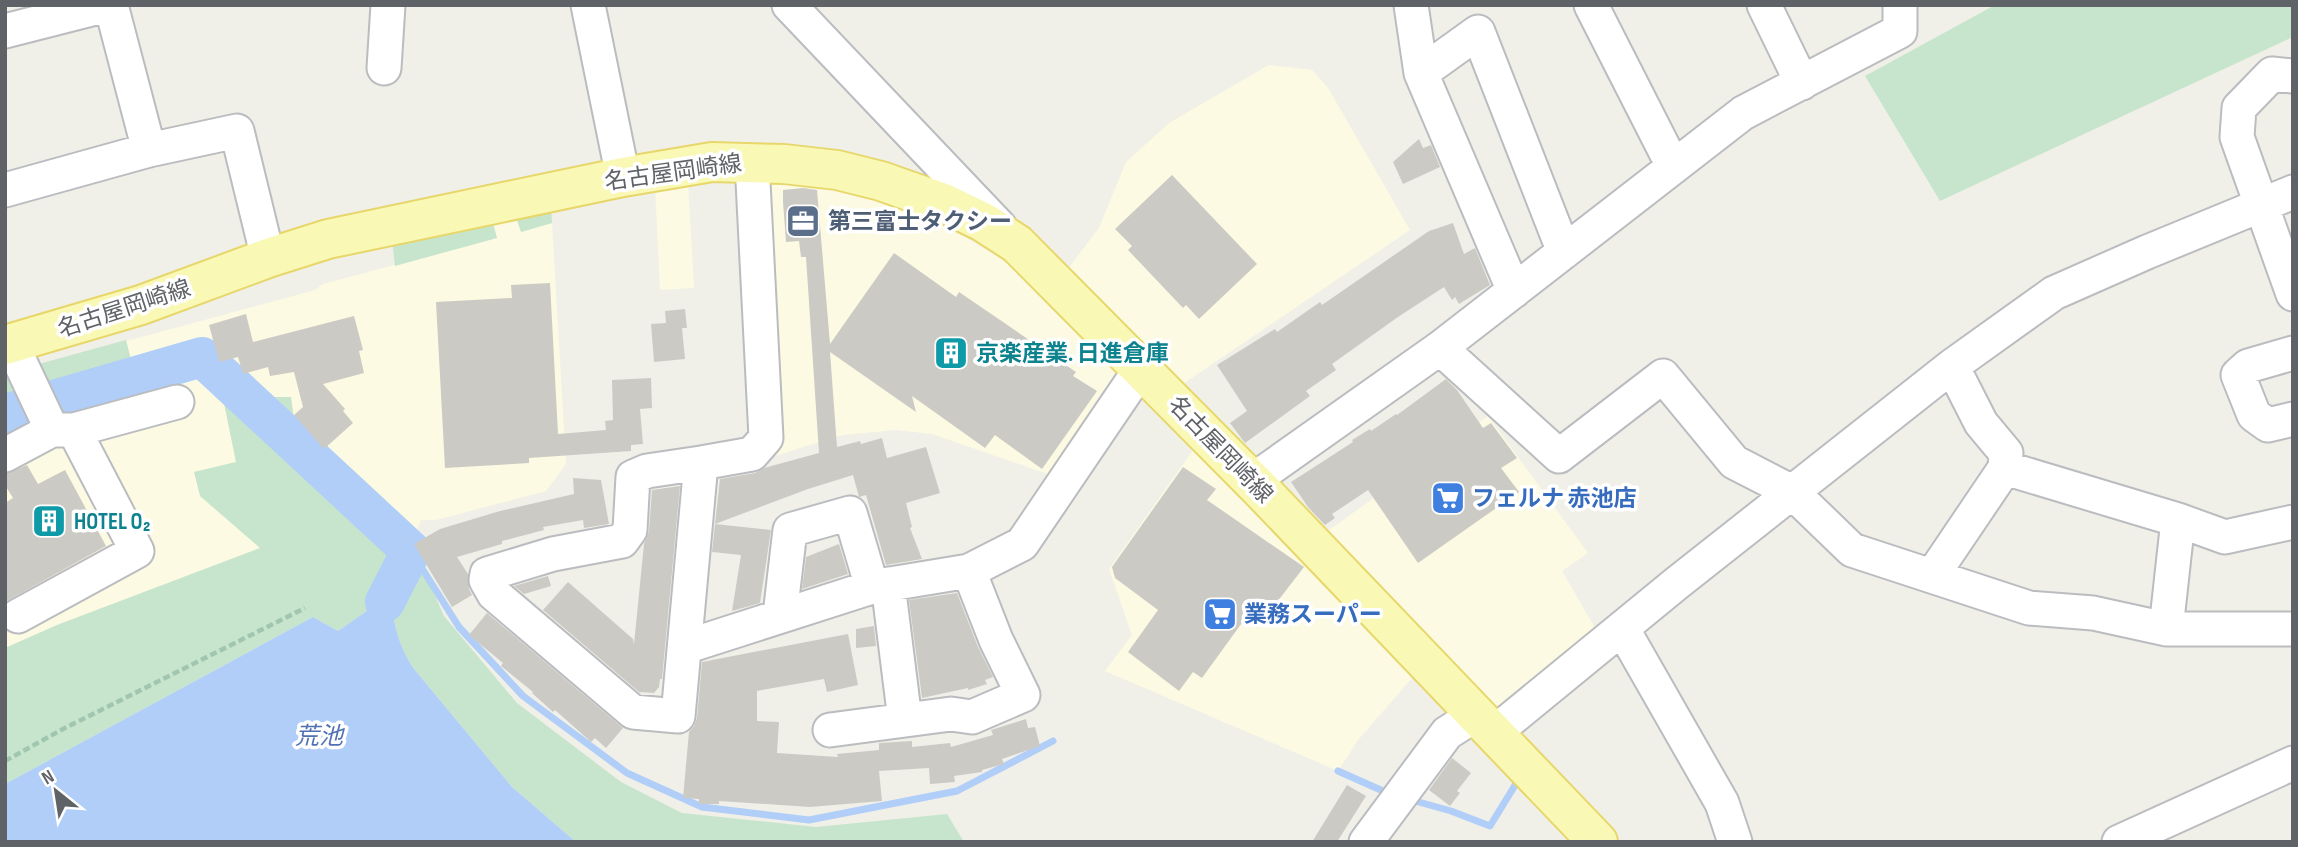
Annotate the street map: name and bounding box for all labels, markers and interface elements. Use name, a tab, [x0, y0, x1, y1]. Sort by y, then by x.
street label: 名古屋岡崎線	[603, 150, 743, 196]
office icon: 第三富士タクシー	[784, 202, 822, 240]
place label: 第三富士タクシー	[828, 208, 1012, 236]
street label: 名古屋岡崎線	[54, 274, 194, 344]
building icon: 京楽産業. 日進倉庫	[932, 334, 970, 372]
place label: 京楽産業. 日進倉庫	[976, 340, 1169, 368]
street label: 名古屋岡崎線	[1162, 390, 1278, 509]
supermarket icon: フェルナ 赤池店	[1429, 479, 1467, 517]
place label: フェルナ 赤池店	[1472, 485, 1637, 513]
building icon: HOTEL O₂	[30, 502, 68, 540]
place label: HOTEL O₂	[74, 508, 151, 536]
supermarket icon: 業務スーパー	[1201, 595, 1239, 633]
place label: 業務スーパー	[1244, 601, 1382, 629]
water label: 荒池	[295, 722, 345, 751]
north arrow	[21, 756, 91, 826]
text: N	[38, 765, 58, 790]

